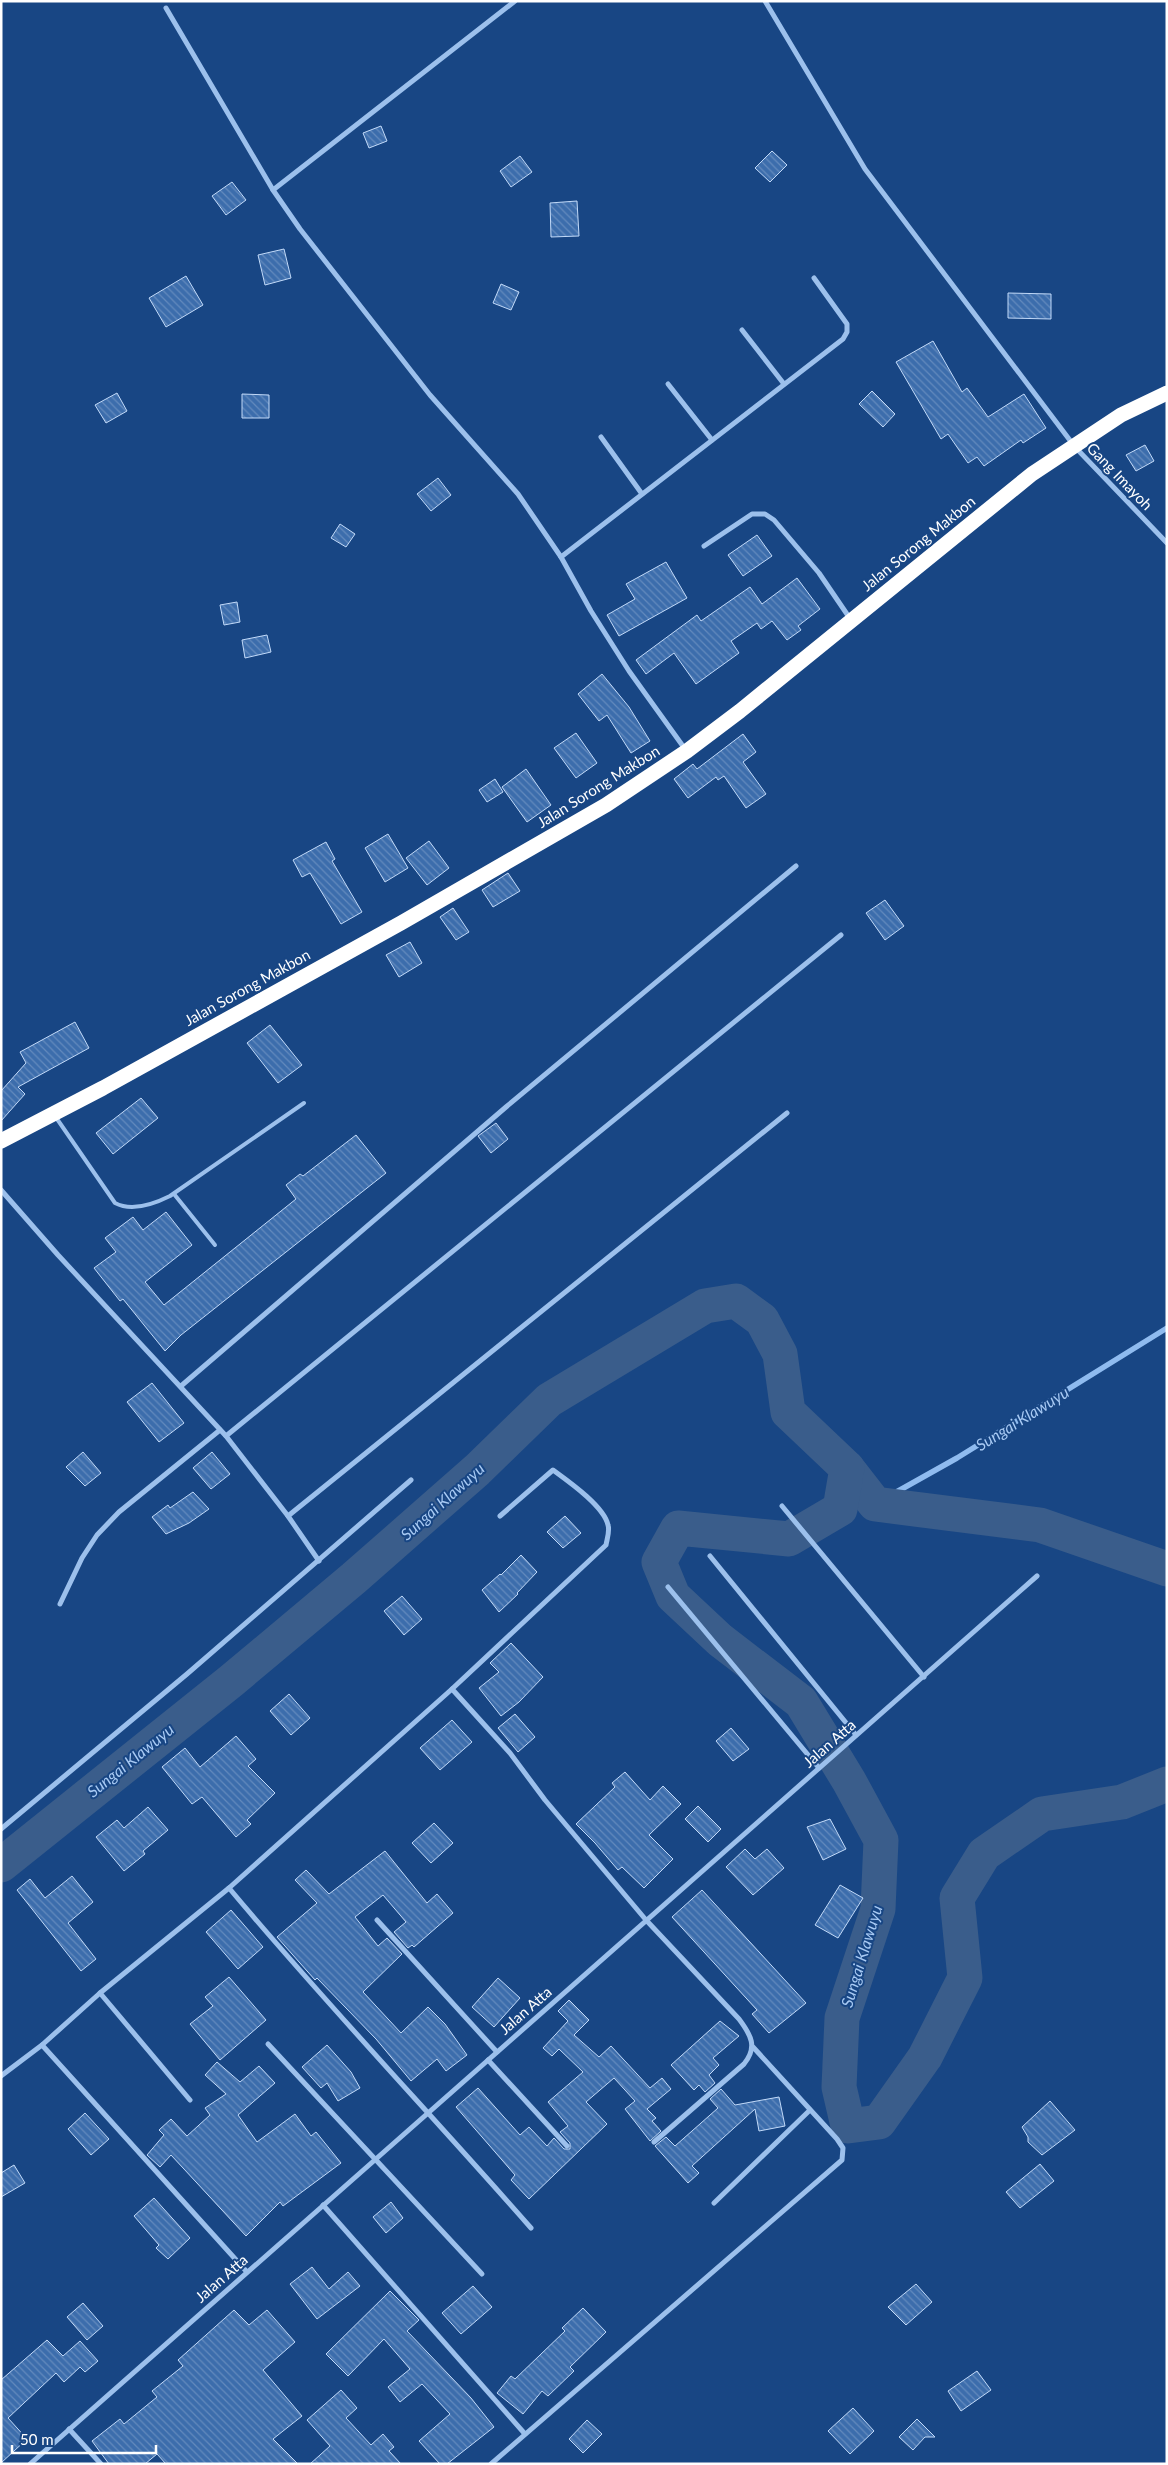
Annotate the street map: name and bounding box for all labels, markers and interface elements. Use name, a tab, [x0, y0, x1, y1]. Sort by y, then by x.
street label: Gang Imayoh	[1083, 439, 1157, 513]
street label: Jalan Sorong Makbon	[858, 492, 978, 594]
street label: Jalan Sorong Makbon	[533, 741, 663, 831]
street label: Jalan Sorong Makbon	[181, 945, 313, 1029]
water label: Sungai Klawuyu	[972, 1382, 1072, 1454]
water label: Sungai Klawuyu	[396, 1459, 488, 1543]
street label: Jalan Atta	[799, 1715, 859, 1771]
water label: Sungai Klawuyu	[83, 1719, 177, 1801]
water label: Sungai Klawuyu	[836, 1903, 886, 2009]
street label: Jalan Atta	[495, 1982, 555, 2038]
street label: Jalan Atta	[191, 2250, 251, 2306]
scale bar	[12, 2422, 156, 2454]
text: 50 m	[20, 2430, 54, 2448]

